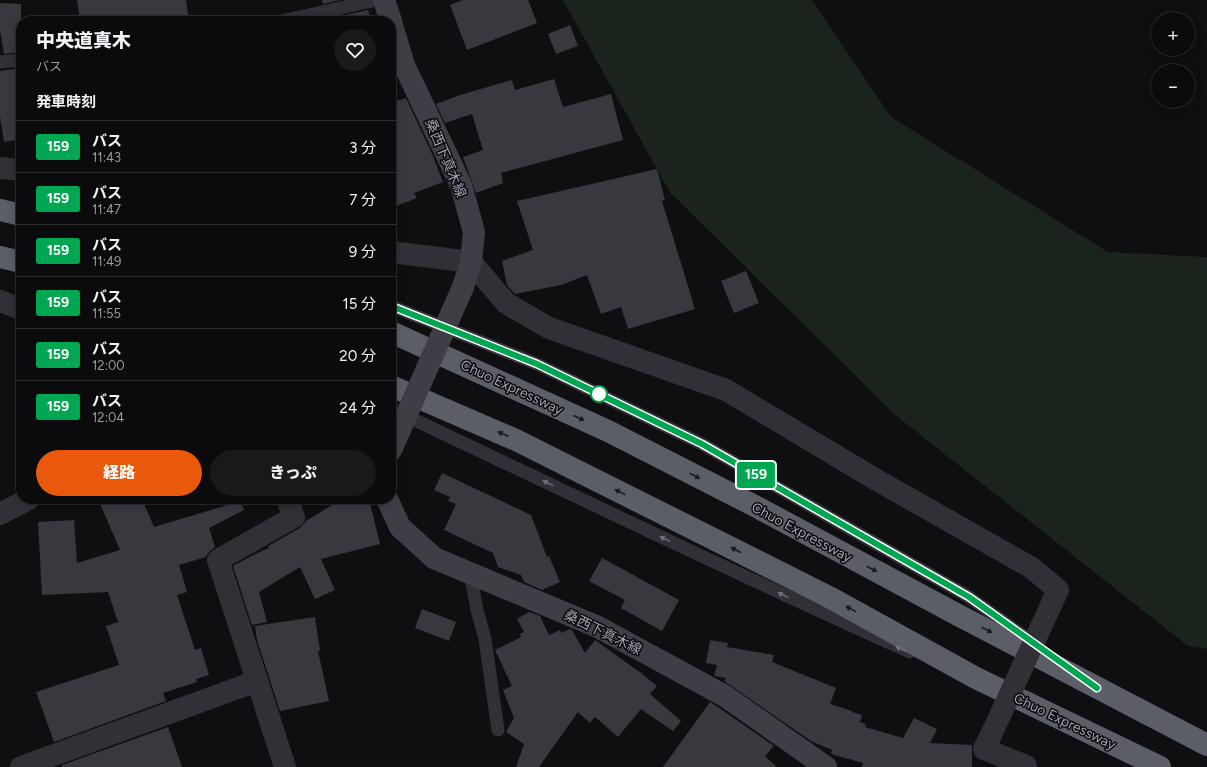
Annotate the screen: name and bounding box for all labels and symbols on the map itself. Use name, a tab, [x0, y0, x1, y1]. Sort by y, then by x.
street label: 桑西下真木線	[421, 116, 470, 200]
street label: Chuo Expressway	[458, 356, 566, 419]
unlabelled marker	[590, 385, 608, 403]
one-way arrow	[573, 415, 585, 421]
one-way arrow	[497, 431, 509, 437]
line badge: 159	[733, 462, 779, 488]
one-way arrow	[690, 473, 701, 479]
one-way arrow	[543, 480, 554, 486]
one-way arrow	[614, 488, 625, 495]
street label: Chuo Expressway	[749, 499, 855, 566]
one-way arrow	[660, 536, 671, 542]
one-way arrow	[730, 547, 741, 553]
one-way arrow	[867, 566, 878, 573]
one-way arrow	[777, 592, 788, 598]
street label: 桑西下真木線	[561, 606, 644, 659]
one-way arrow	[846, 606, 857, 613]
one-way arrow	[981, 627, 993, 634]
one-way arrow	[895, 645, 907, 651]
street label: Chuo Expressway	[1011, 689, 1119, 754]

